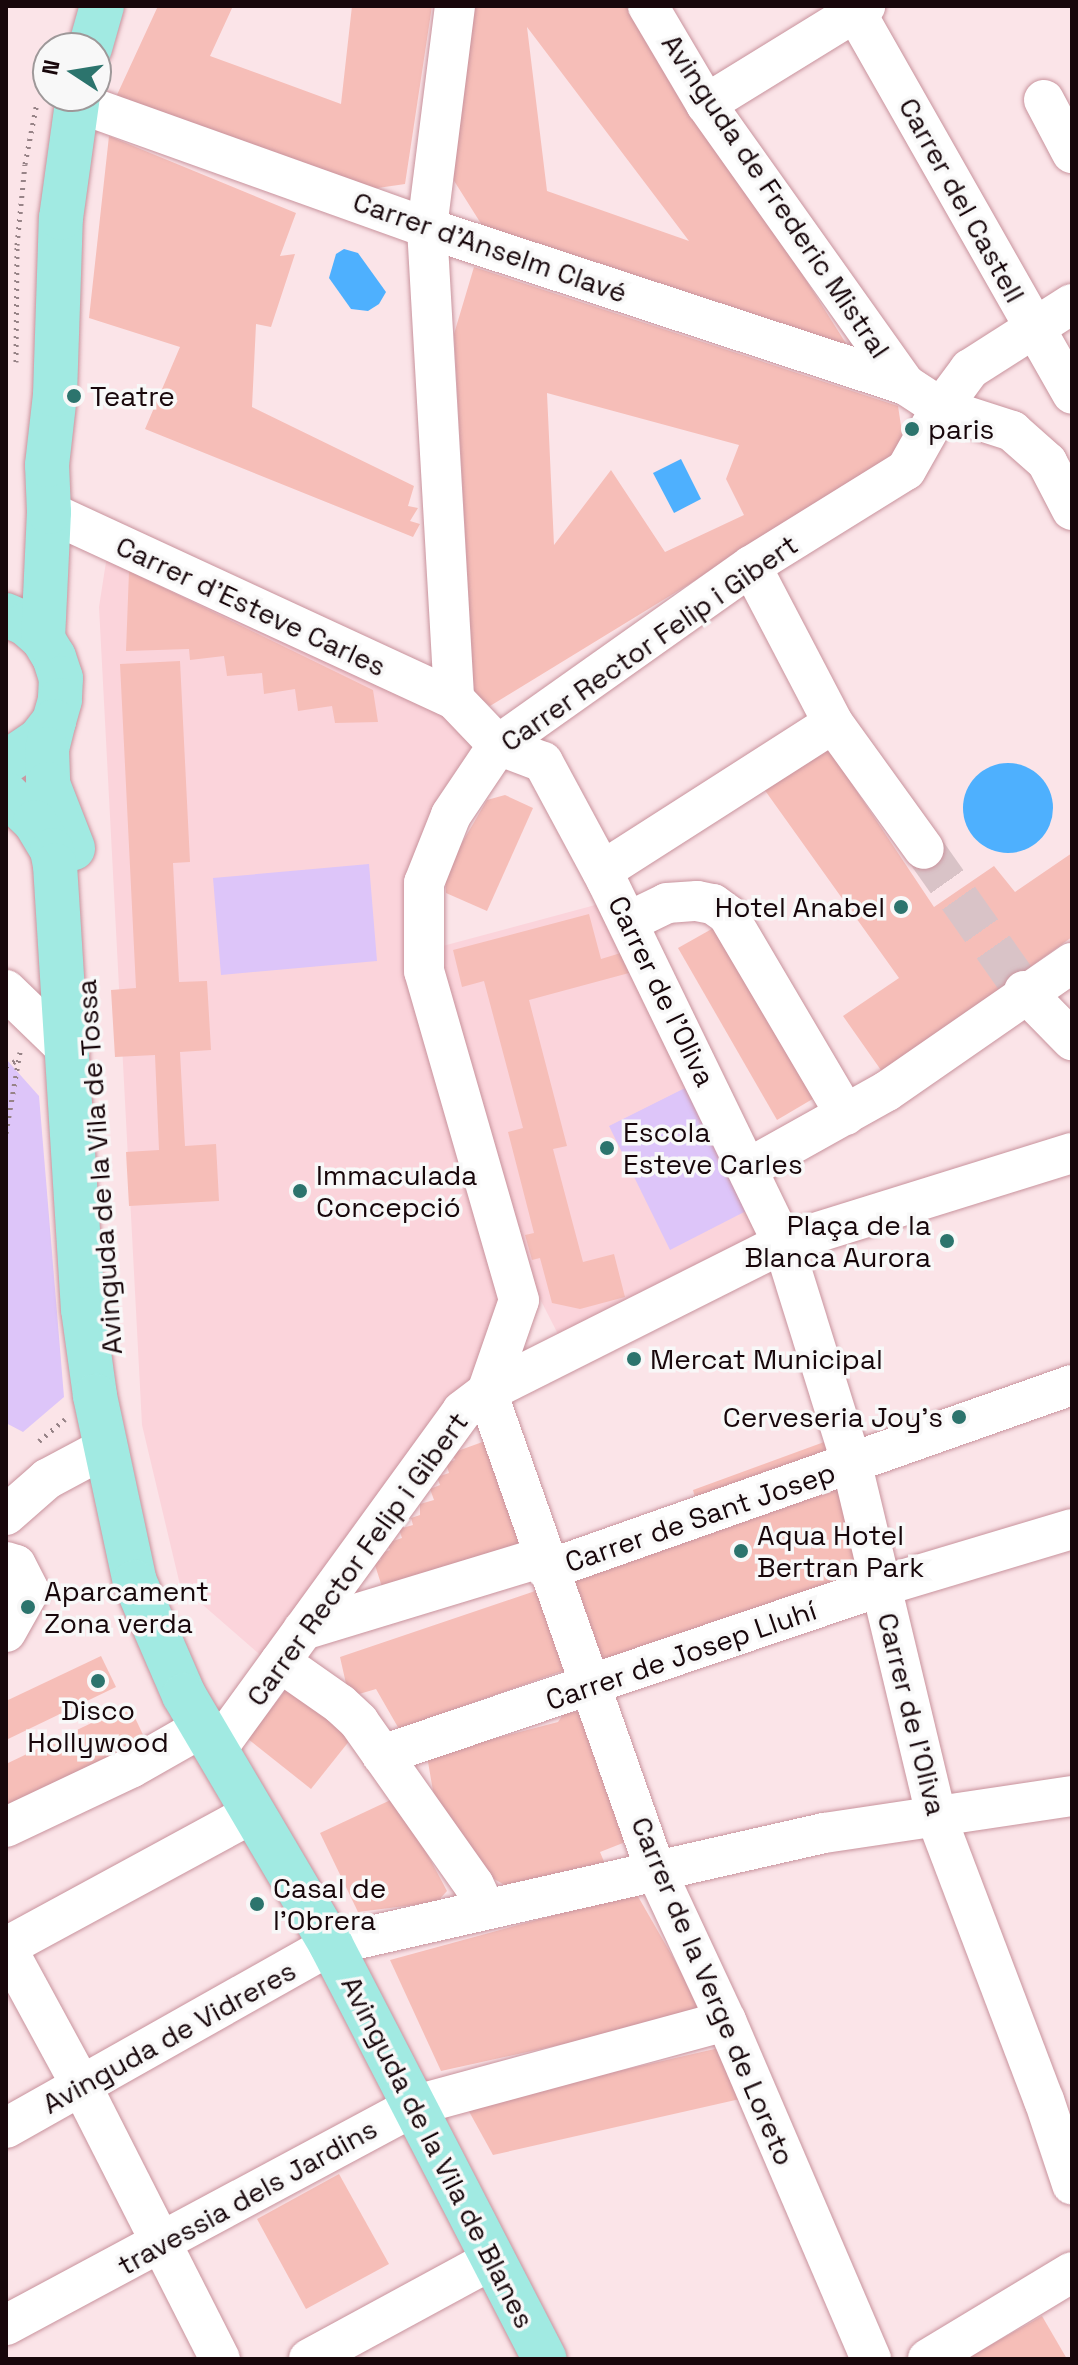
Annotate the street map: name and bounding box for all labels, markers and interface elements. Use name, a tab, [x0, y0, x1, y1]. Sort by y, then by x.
street label: Avinguda de Frederic Mistral	[655, 28, 897, 364]
north arrow	[32, 32, 112, 112]
text: N	[35, 57, 66, 78]
street label: Carrer del Castell	[892, 92, 1032, 308]
street label: Carrer d'Anselm Clavé	[349, 184, 631, 310]
place label: Teatre	[90, 379, 175, 413]
marker: Teatre	[65, 387, 83, 405]
place label: paris	[928, 412, 994, 446]
marker: paris	[903, 420, 921, 438]
street label: Carrer Rector Felip i Gibert	[494, 527, 804, 759]
street label: Carrer d'Esteve Carles	[111, 529, 391, 683]
street label: Carrer de l'Oliva	[601, 890, 723, 1092]
place label: Hotel Anabel	[714, 890, 885, 924]
marker: Hotel Anabel	[892, 898, 910, 916]
street label: Avinguda de la Vila de Tossa	[69, 978, 129, 1356]
place label: Escola Esteve Carles	[623, 1115, 803, 1181]
marker: Escola Esteve Carles	[598, 1139, 616, 1157]
place label: Immaculada Concepció	[316, 1158, 477, 1224]
marker: Immaculada Concepció	[291, 1182, 309, 1200]
place label: Plaça de la Blanca Aurora	[744, 1208, 931, 1274]
marker: Plaça de la Blanca Aurora	[938, 1232, 956, 1250]
place label: Mercat Municipal	[650, 1342, 883, 1376]
marker: Mercat Municipal	[625, 1350, 643, 1368]
place label: Cerveseria Joy's	[723, 1400, 943, 1434]
street label: Carrer Rector Felip i Gibert	[239, 1406, 475, 1712]
marker: Cerveseria Joy's	[950, 1408, 968, 1426]
street label: Carrer de Sant Josep	[561, 1455, 839, 1579]
place label: Aqua Hotel Bertran Park	[757, 1518, 924, 1584]
marker: Aqua Hotel Bertran Park	[732, 1542, 750, 1560]
place label: Aparcament Zona verda	[44, 1574, 209, 1640]
street label: Carrer de Josep Lluhí	[541, 1593, 821, 1717]
marker: Aparcament Zona verda	[19, 1598, 37, 1616]
street label: Carrer de l'Oliva	[871, 1609, 953, 1819]
marker: Disco Hollywood	[89, 1672, 107, 1690]
place label: Disco Hollywood	[27, 1693, 169, 1759]
street label: Carrer de la Verge de Loreto	[624, 1812, 802, 2170]
place label: Casal de l'Obrera	[273, 1871, 386, 1937]
marker: Casal de l'Obrera	[248, 1895, 266, 1913]
street label: Avinguda de Vidreres	[36, 1953, 302, 2121]
street label: Avinguda de la Vila de Blanes	[334, 1970, 542, 2334]
street label: travessia dels Jardins	[111, 2112, 383, 2282]

